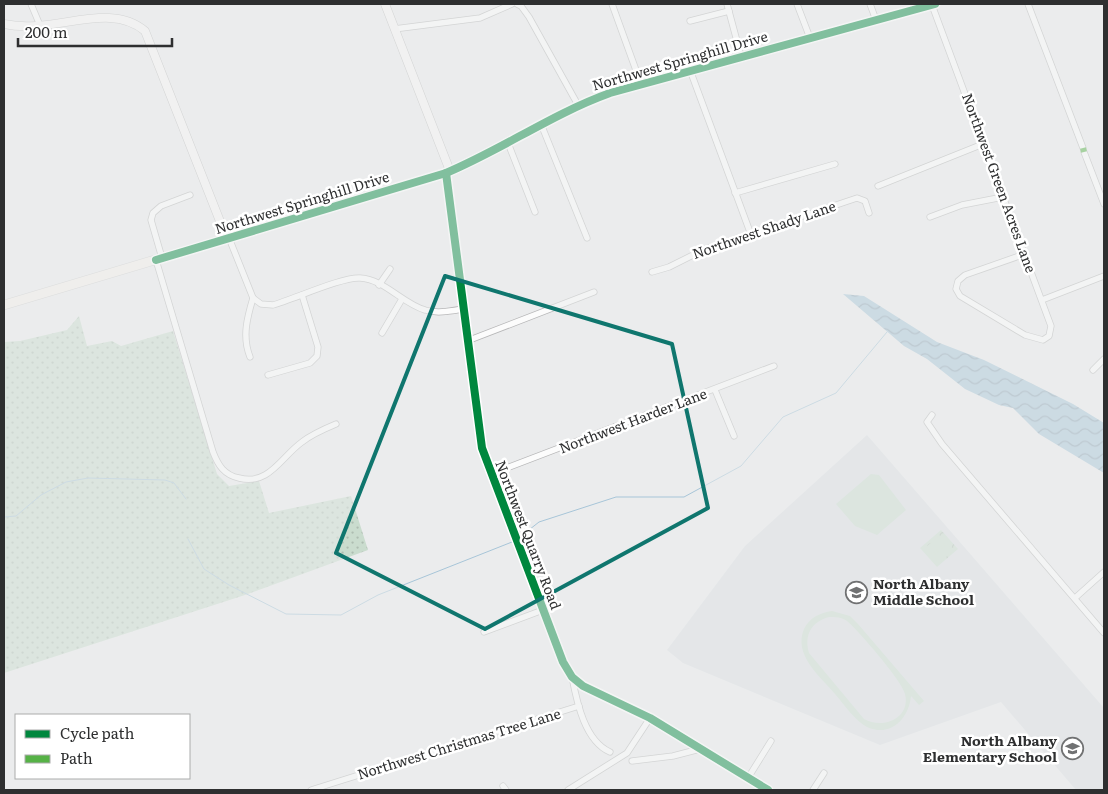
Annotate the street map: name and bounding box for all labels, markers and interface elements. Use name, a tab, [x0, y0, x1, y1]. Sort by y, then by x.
scale bar	[18, 15, 171, 47]
text: 200 m	[25, 20, 68, 43]
street label: Northwest Springhill Drive	[590, 25, 770, 95]
street label: Northwest Green Acres Lane	[958, 90, 1042, 275]
street label: Northwest Springhill Drive	[212, 166, 391, 238]
street label: Northwest Shady Lane	[689, 195, 838, 263]
street label: Northwest Harder Lane	[556, 383, 710, 458]
street label: Northwest Quarry Road	[491, 457, 567, 613]
place label: North Albany Middle School	[873, 573, 974, 609]
school or university icon: North Albany Middle School	[845, 580, 869, 604]
street label: Northwest Christmas Tree Lane	[354, 703, 563, 784]
legend	[15, 714, 190, 779]
text: Cycle path	[60, 721, 135, 744]
place label: North Albany Elementary School	[923, 730, 1057, 766]
school or university icon: North Albany Elementary School	[1061, 737, 1085, 761]
text: Path	[60, 746, 93, 769]

